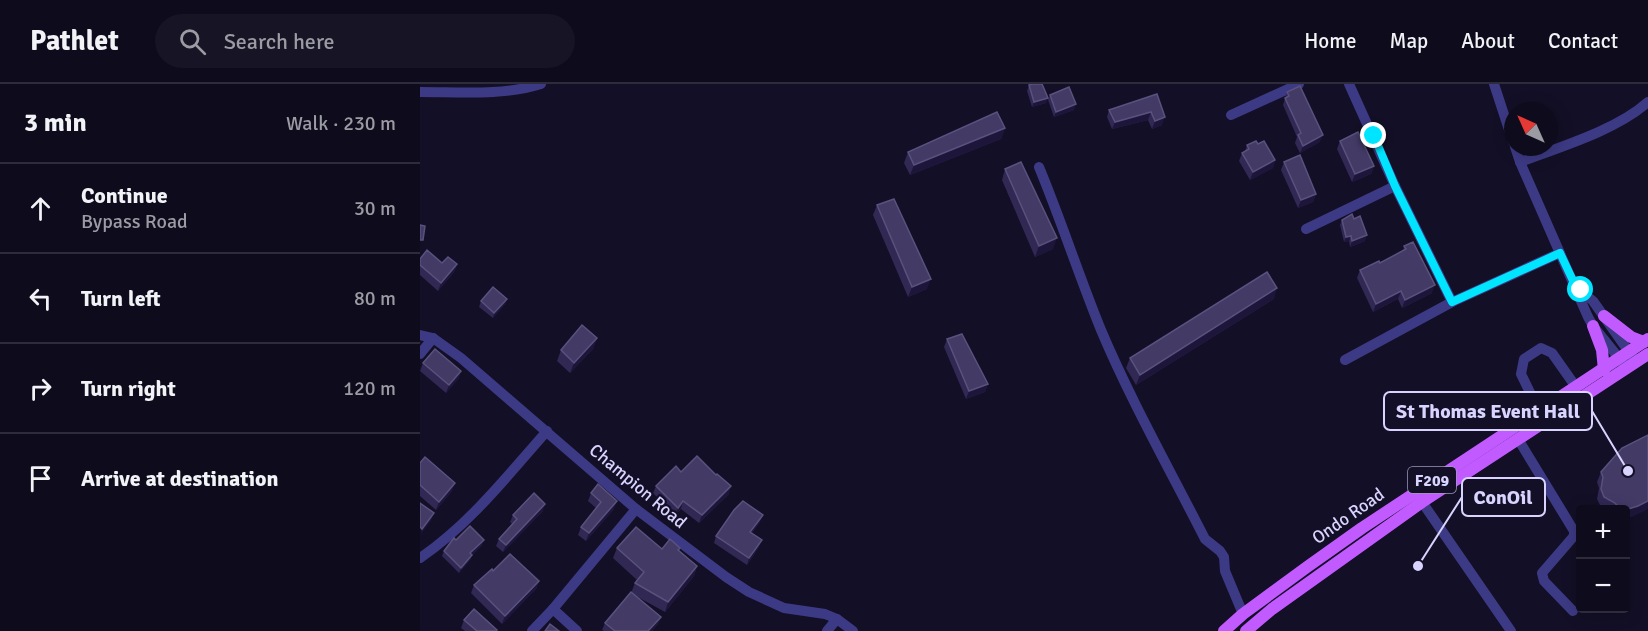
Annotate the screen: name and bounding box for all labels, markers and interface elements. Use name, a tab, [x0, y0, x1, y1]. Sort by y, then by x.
search box	[155, 14, 575, 68]
text: Pathlet	[30, 24, 119, 58]
icon: search	[176, 25, 209, 58]
text: Search here	[224, 28, 335, 55]
text: Home	[1304, 28, 1357, 54]
text: Map	[1390, 28, 1428, 54]
text: About	[1461, 28, 1515, 54]
text: Contact	[1548, 28, 1618, 54]
north arrow	[1504, 102, 1558, 156]
text: 3 min	[24, 107, 87, 139]
text: Walk · 230 m	[286, 111, 396, 136]
route end	[1360, 122, 1386, 148]
text: Continue	[81, 182, 168, 209]
icon: ahead	[24, 192, 57, 225]
text: 30 m	[354, 196, 396, 221]
text: Bypass Road	[81, 209, 188, 234]
route start	[1567, 276, 1593, 302]
icon: left	[24, 282, 57, 315]
text: Turn left	[81, 285, 161, 312]
text: 80 m	[354, 286, 396, 311]
icon: right	[24, 372, 57, 405]
text: Turn right	[81, 375, 176, 402]
text: 120 m	[343, 376, 396, 401]
callout: St Thomas Event Hall	[1384, 392, 1592, 430]
text: St Thomas Event Hall	[1396, 399, 1580, 424]
street label: Champion Road	[585, 439, 691, 533]
icon: arrive	[24, 462, 57, 495]
text: Arrive at destination	[81, 465, 278, 492]
road number: F209	[1408, 467, 1456, 493]
callout: ConOil	[1462, 478, 1545, 516]
street label: Ondo Road	[1308, 483, 1388, 549]
text: ConOil	[1473, 485, 1533, 510]
map controls	[1576, 505, 1630, 613]
button: +	[1576, 505, 1630, 559]
button: −	[1576, 559, 1630, 613]

